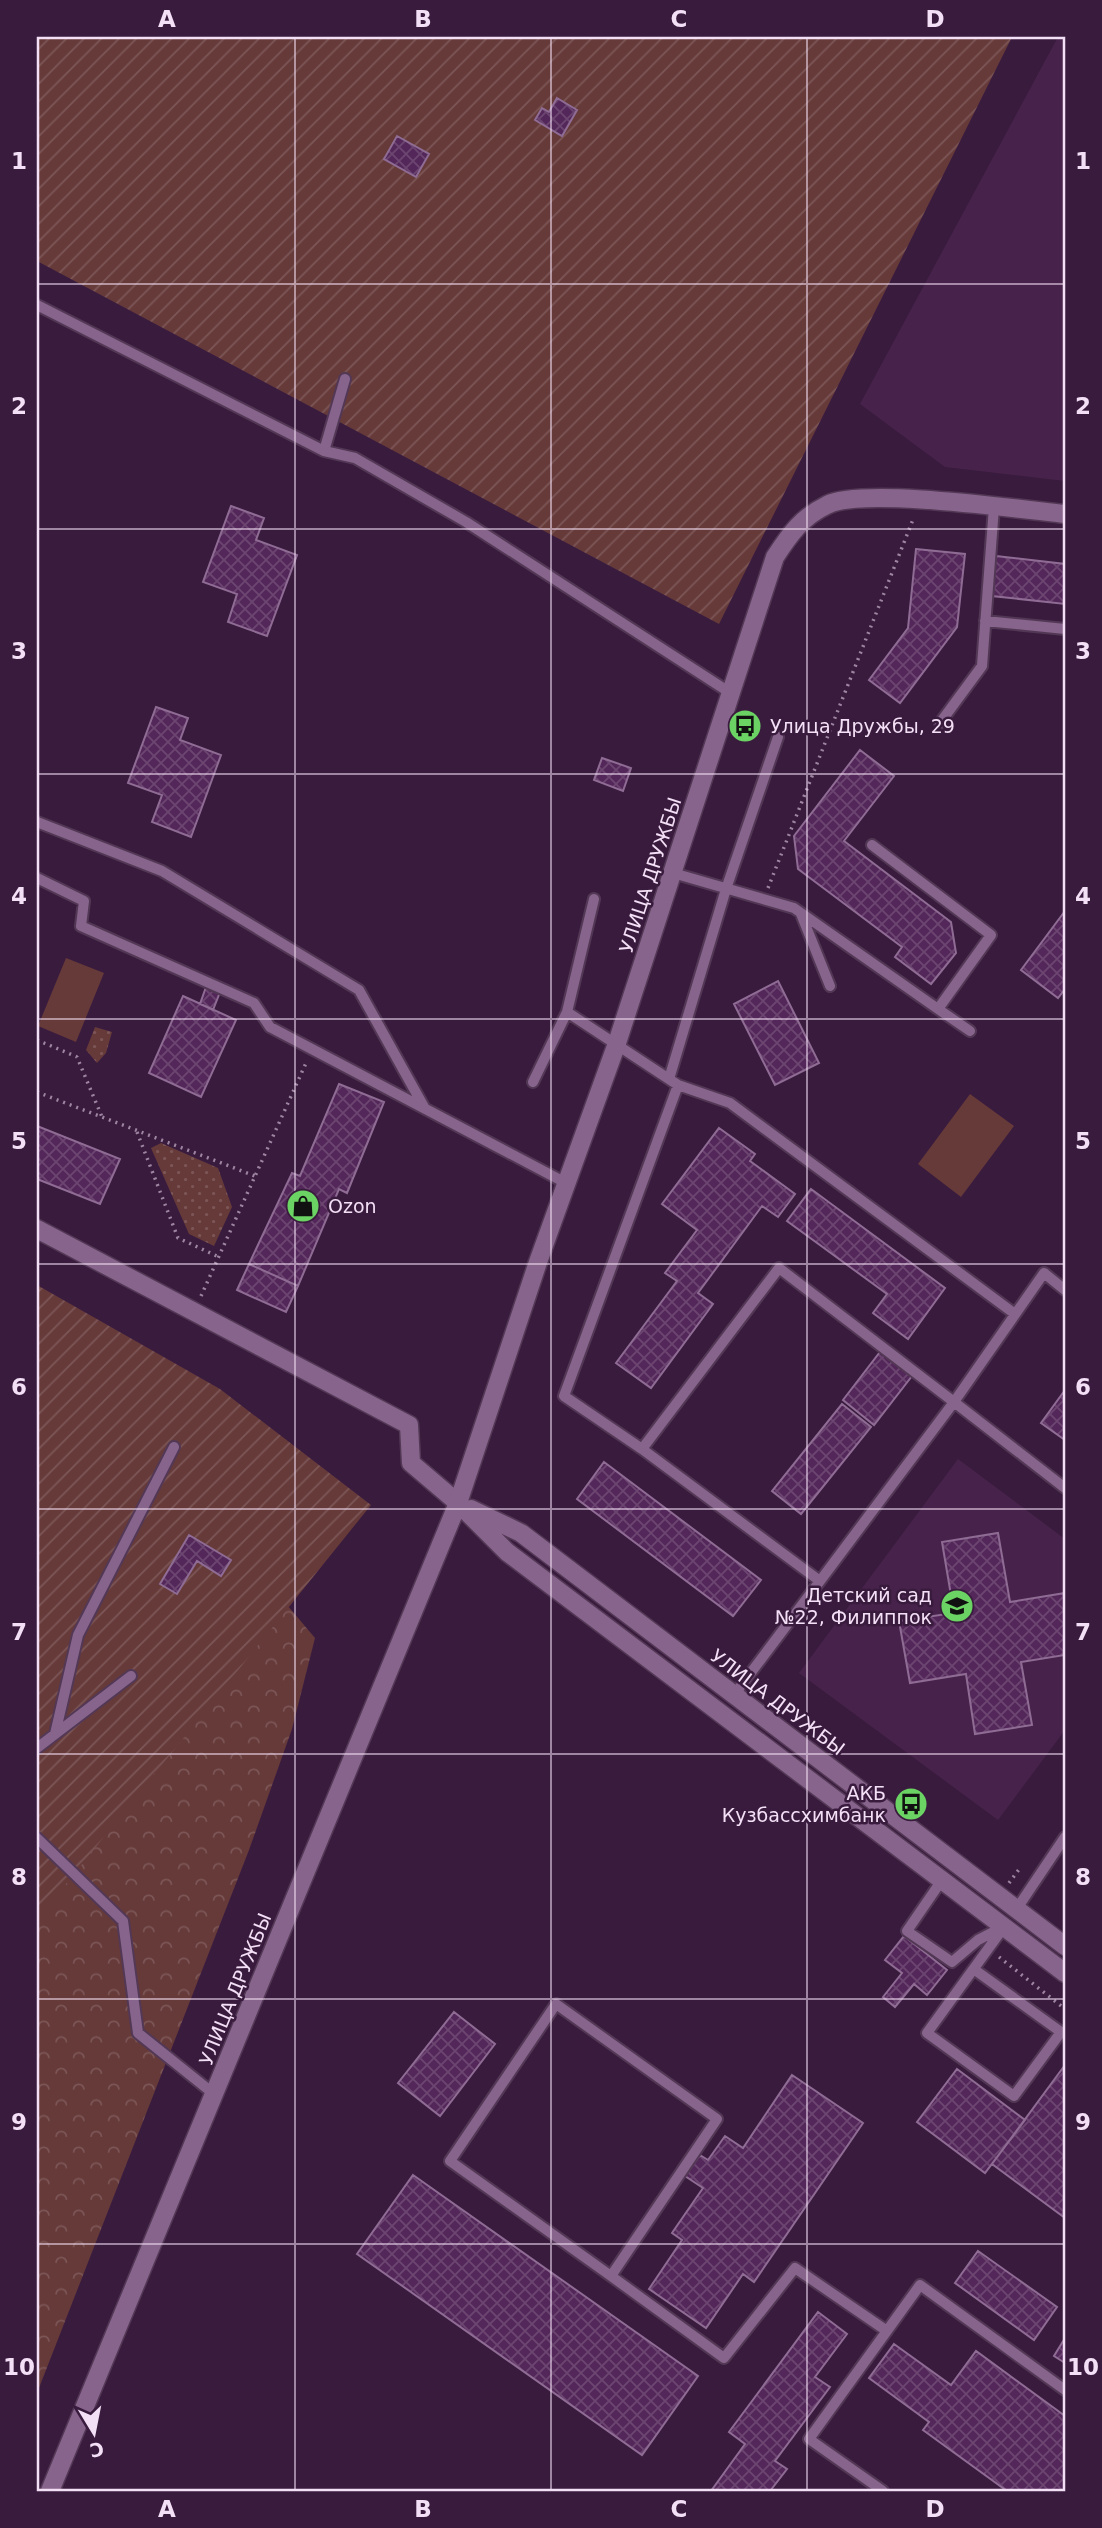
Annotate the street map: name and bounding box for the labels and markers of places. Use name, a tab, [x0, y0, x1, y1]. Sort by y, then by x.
bus stop icon: Улица Дружбы, 29	[726, 707, 764, 745]
place label: Улица Дружбы, 29	[770, 715, 955, 737]
shop icon: Ozon	[284, 1187, 322, 1225]
place label: Ozon	[328, 1195, 377, 1217]
place label: Детский сад №22, Филиппок	[775, 1584, 932, 1628]
school or university icon: Детский сад №22, Филиппок	[938, 1587, 976, 1625]
place label: АКБ Кузбассхимбанк	[722, 1782, 886, 1826]
bus stop icon: АКБ Кузбассхимбанк	[892, 1785, 930, 1823]

